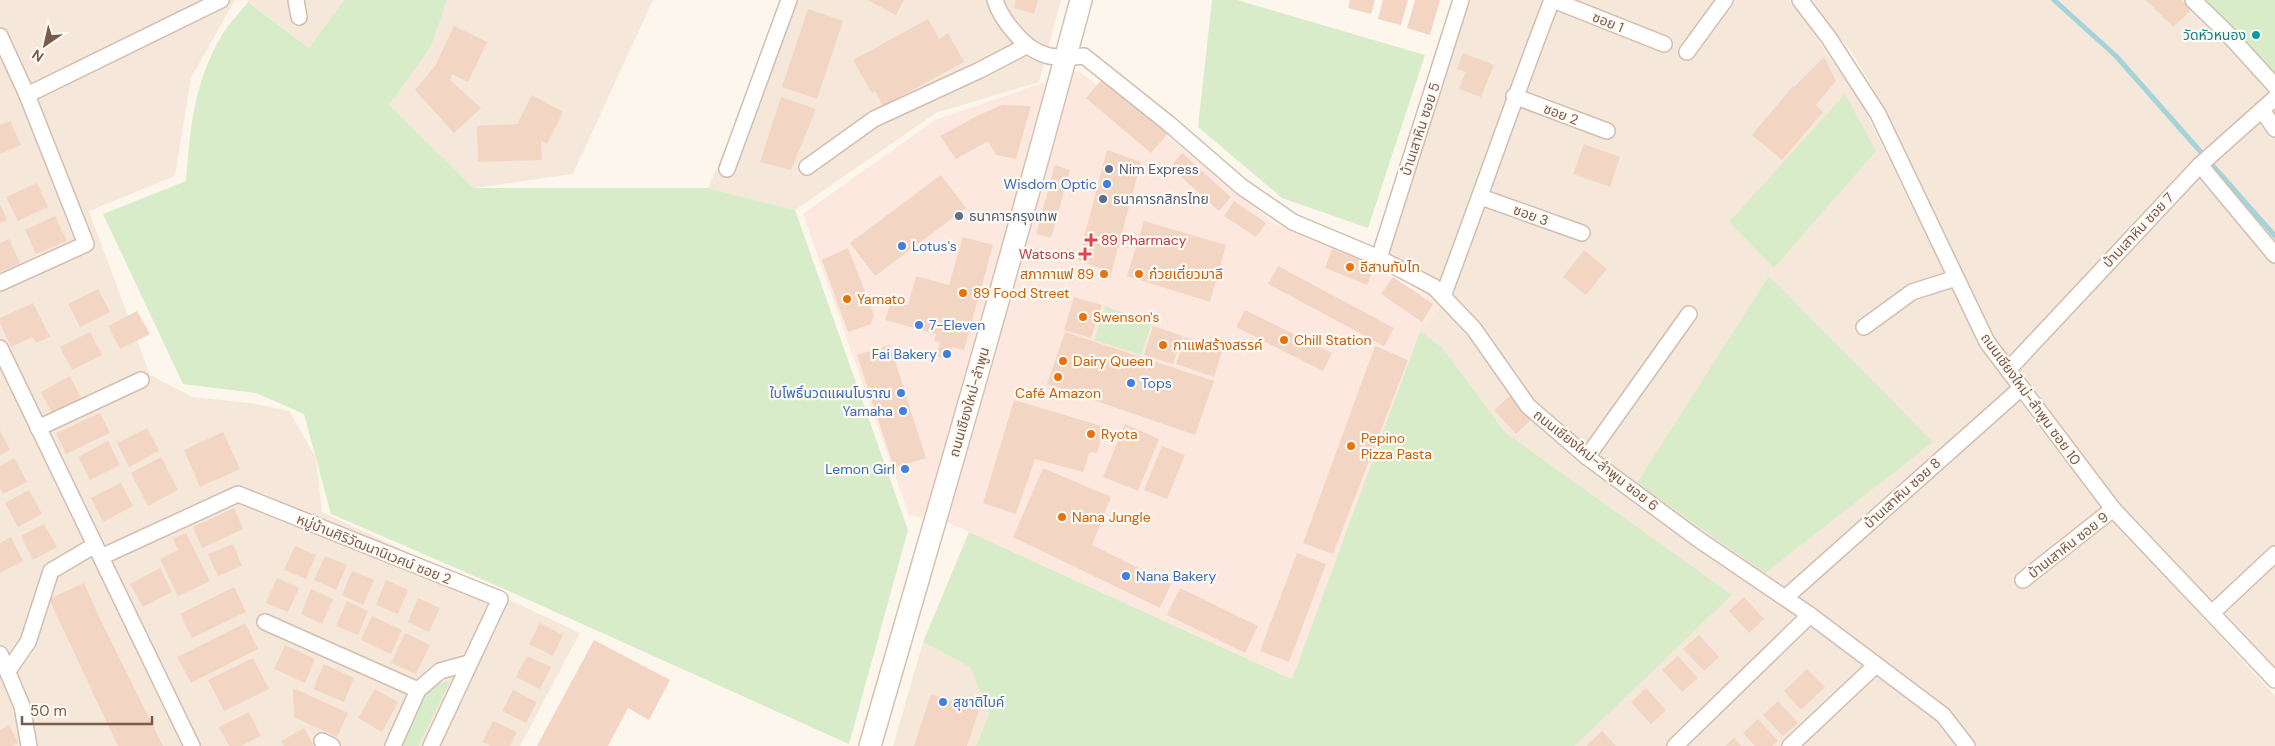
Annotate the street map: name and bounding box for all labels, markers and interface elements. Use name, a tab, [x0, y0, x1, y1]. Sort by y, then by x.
street label: ซอย 1	[1590, 8, 1626, 36]
north arrow	[20, 20, 70, 70]
place label: วัดหัวหนอง	[2183, 26, 2246, 44]
marker: วัดหัวหนอง	[2250, 29, 2262, 41]
text: N	[28, 45, 47, 66]
street label: บ้านเสาหิน ซอย 5	[1396, 80, 1444, 178]
street label: ซอย 2	[1541, 99, 1581, 129]
place label: Nim Express	[1119, 160, 1199, 178]
marker: Nim Express	[1103, 163, 1115, 175]
place label: Wisdom Optic	[1004, 175, 1097, 193]
marker: Wisdom Optic	[1101, 178, 1113, 190]
street label: บ้านเสาหิน ซอย 7	[2099, 189, 2177, 271]
place label: ธนาคารกสิกรไทย	[1113, 190, 1209, 208]
marker: ธนาคารกสิกรไทย	[1097, 193, 1109, 205]
street label: ซอย 3	[1511, 200, 1551, 230]
place label: ธนาคารกรุงเทพ	[969, 207, 1057, 225]
marker: ธนาคารกรุงเทพ	[953, 210, 965, 222]
place label: 89 Pharmacy	[1101, 231, 1187, 249]
marker: 89 Pharmacy	[1085, 234, 1097, 246]
place label: Lotus's	[912, 237, 957, 255]
marker: Lotus's	[896, 240, 908, 252]
place label: Watsons	[1019, 245, 1075, 263]
marker: Watsons	[1079, 248, 1091, 260]
place label: อีสานทับไท	[1360, 258, 1420, 276]
marker: อีสานทับไท	[1344, 261, 1356, 273]
place label: ก๋วยเตี๋ยวมาลี	[1149, 264, 1223, 283]
place label: สภากาแฟ 89	[1020, 265, 1094, 283]
marker: สภากาแฟ 89	[1098, 268, 1110, 280]
marker: ก๋วยเตี๋ยวมาลี	[1133, 268, 1145, 280]
place label: 89 Food Street	[973, 284, 1070, 302]
marker: 89 Food Street	[957, 287, 969, 299]
place label: Yamato	[857, 290, 905, 308]
marker: Yamato	[841, 293, 853, 305]
place label: Swenson's	[1093, 308, 1159, 326]
marker: Swenson's	[1077, 311, 1089, 323]
place label: 7-Eleven	[929, 316, 985, 334]
marker: 7-Eleven	[913, 319, 925, 331]
street label: ถนนเชียงใหม่-ลำพูน ซอย 10	[1977, 329, 2085, 469]
place label: Chill Station	[1294, 331, 1372, 349]
marker: Chill Station	[1278, 334, 1290, 346]
place label: กาแฟสร้างสรรค์	[1173, 336, 1263, 354]
marker: กาแฟสร้างสรรค์	[1157, 339, 1169, 351]
place label: Fai Bakery	[872, 345, 937, 363]
street label: ถนนเชียงใหม่-ลำพูน	[945, 345, 993, 459]
marker: Fai Bakery	[941, 348, 953, 360]
place label: Dairy Queen	[1073, 352, 1153, 370]
marker: Dairy Queen	[1057, 355, 1069, 367]
marker: Café Amazon	[1052, 371, 1064, 383]
place label: Tops	[1141, 374, 1172, 392]
marker: Tops	[1125, 377, 1137, 389]
place label: ใบโพธิ์นวดแผนโบราณ	[770, 384, 891, 402]
place label: Café Amazon	[1015, 384, 1101, 402]
marker: ใบโพธิ์นวดแผนโบราณ	[895, 387, 907, 399]
place label: Yamaha	[843, 402, 893, 420]
marker: Yamaha	[897, 405, 909, 417]
street label: ถนนเชียงใหม่-ลำพูน ซอย 6	[1530, 406, 1662, 514]
place label: Ryota	[1101, 425, 1138, 443]
marker: Ryota	[1085, 428, 1097, 440]
place label: Pepino Pizza Pasta	[1361, 429, 1432, 463]
marker: Pepino Pizza Pasta	[1345, 440, 1357, 452]
street label: บ้านเสาหิน ซอย 8	[1860, 454, 1944, 532]
place label: Lemon Girl	[825, 460, 895, 478]
marker: Lemon Girl	[899, 463, 911, 475]
place label: Nana Jungle	[1072, 508, 1151, 526]
street label: บ้านเสาหิน ซอย 9	[2024, 508, 2112, 582]
street label: หมู่บ้านศิริวัฒนานิเวศน์ ซอย 2	[294, 510, 454, 588]
marker: Nana Jungle	[1056, 511, 1068, 523]
place label: Nana Bakery	[1136, 567, 1216, 585]
marker: Nana Bakery	[1120, 570, 1132, 582]
place label: สุชาติไบค์	[953, 693, 1004, 711]
scale bar	[22, 694, 152, 726]
marker: สุชาติไบค์	[937, 696, 949, 708]
text: 50 m	[30, 701, 67, 721]

